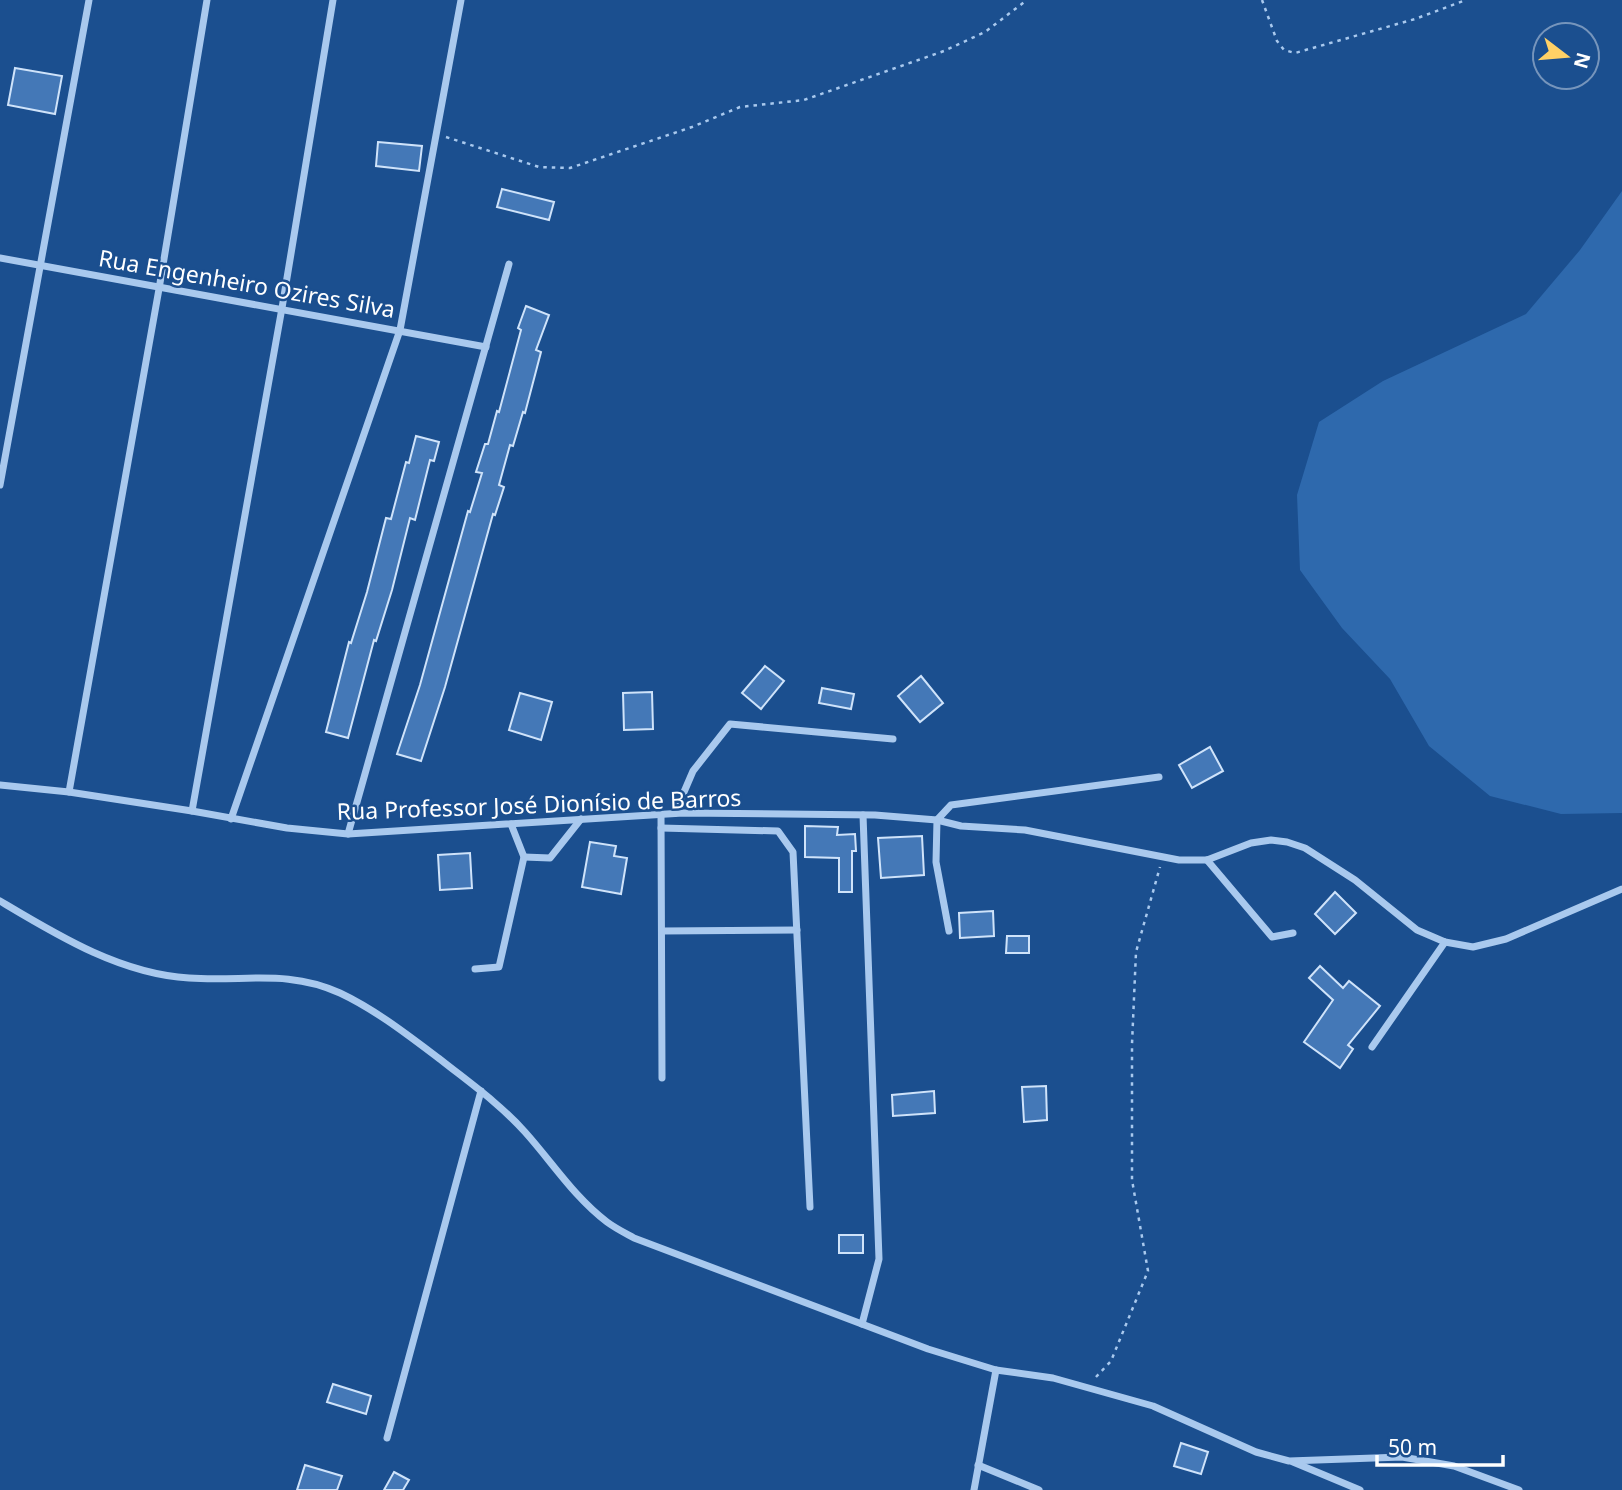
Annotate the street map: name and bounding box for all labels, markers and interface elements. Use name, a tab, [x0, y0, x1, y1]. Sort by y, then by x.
north arrow	[1531, 21, 1601, 91]
text: N	[1568, 50, 1597, 72]
street label: Rua Engenheiro Ozires Silva	[96, 241, 398, 325]
street label: Rua Professor José Dionísio de Barros	[336, 781, 742, 827]
scale bar	[1377, 1424, 1503, 1468]
text: 50 m	[1388, 1433, 1437, 1461]

